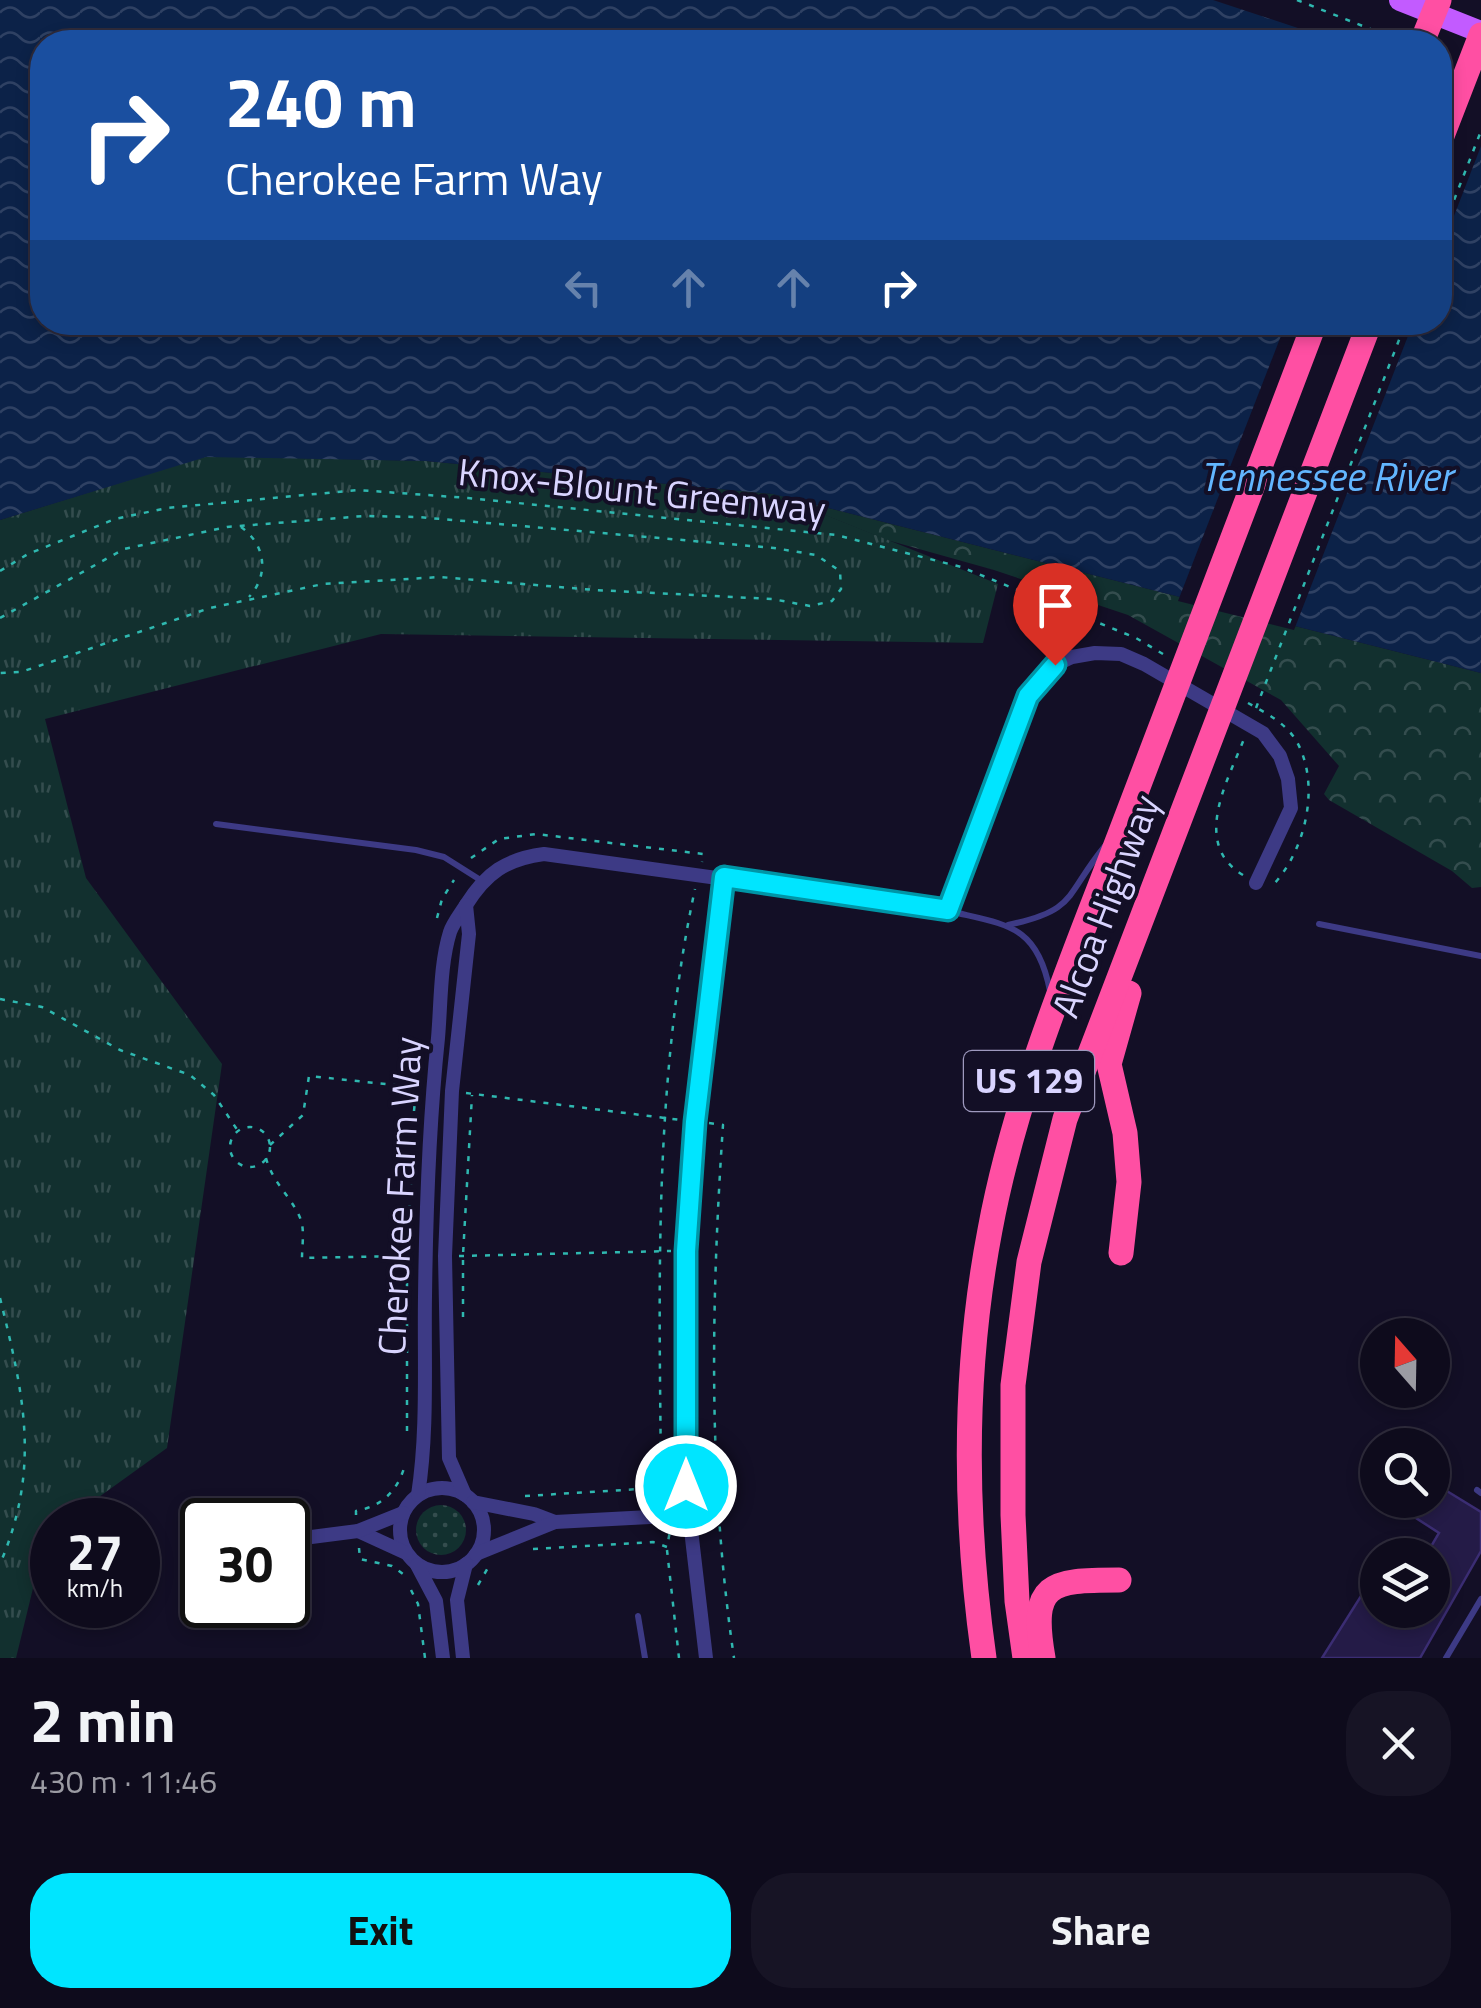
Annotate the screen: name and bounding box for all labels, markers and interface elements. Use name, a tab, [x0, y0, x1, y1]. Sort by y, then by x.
text: 240 m	[225, 48, 417, 154]
icon: right	[60, 70, 190, 200]
text: Cherokee Farm Way	[225, 144, 603, 212]
icon: left	[556, 260, 611, 315]
icon: ahead	[661, 260, 716, 315]
icon: ahead	[766, 260, 821, 315]
icon: right	[871, 260, 926, 315]
street label: Knox-Blount Greenway	[455, 442, 829, 538]
water label: Tennessee River	[1200, 446, 1456, 507]
pin	[1013, 563, 1098, 666]
icon: arrive	[1028, 578, 1083, 633]
street label: Alcoa Highway	[1036, 786, 1174, 1026]
street label: Cherokee Farm Way	[362, 1035, 436, 1357]
road number: US 129	[964, 1051, 1094, 1111]
north arrow	[1360, 1318, 1450, 1408]
map controls	[1360, 1318, 1450, 1628]
button: search	[1360, 1428, 1450, 1518]
position arrow	[634, 1434, 738, 1538]
speed limit sign: 30	[180, 1498, 310, 1628]
text: 27	[67, 1513, 123, 1589]
button: layers	[1360, 1538, 1450, 1628]
text: km/h	[67, 1569, 123, 1607]
text: 2 min	[30, 1674, 176, 1765]
button: close	[1346, 1691, 1451, 1796]
text: 430 m · 11:46	[30, 1757, 217, 1805]
button: Exit	[30, 1873, 731, 1988]
button: Share	[751, 1873, 1451, 1988]

